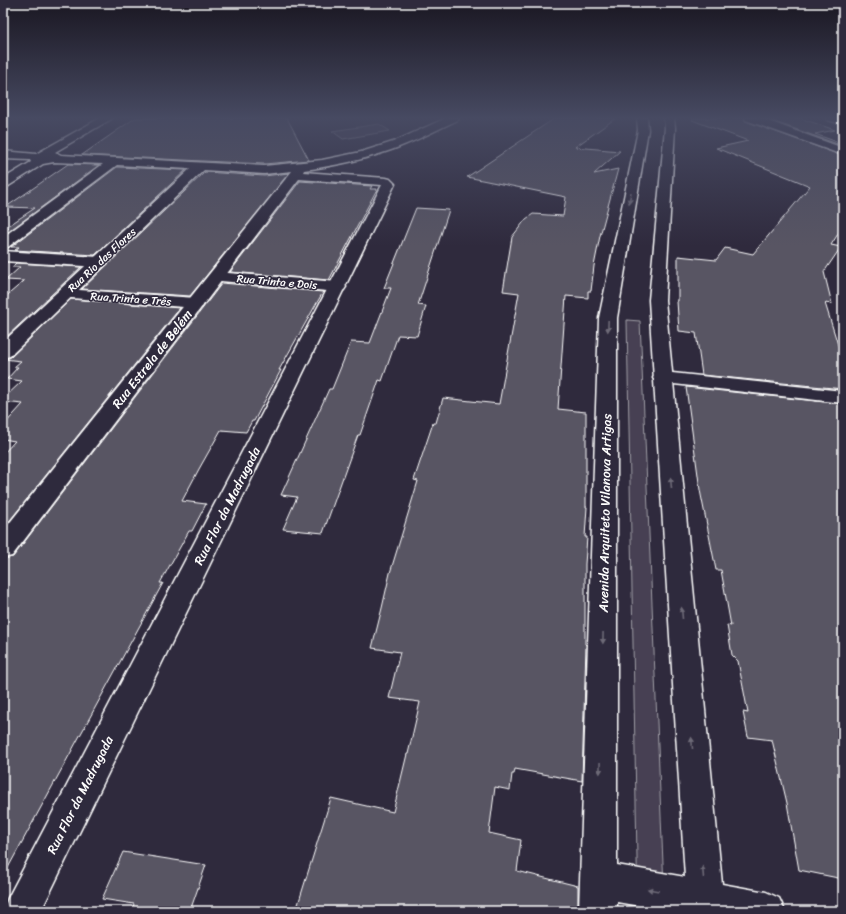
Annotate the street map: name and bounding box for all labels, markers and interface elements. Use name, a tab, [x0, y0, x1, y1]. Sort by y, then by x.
one-way arrow	[627, 192, 633, 204]
street label: Rua Rio das Flores	[63, 222, 141, 297]
street label: Rua Trinta e Dois	[236, 269, 319, 295]
street label: Rua Trinta e Três	[90, 287, 173, 311]
street label: Rua Estrela de Belém	[106, 304, 198, 414]
one-way arrow	[605, 320, 611, 333]
street label: Avenida Arquiteto Vilanova Artigas	[592, 413, 618, 614]
street label: Rua Flor da Madrugada	[187, 442, 267, 569]
one-way arrow	[668, 477, 675, 489]
one-way arrow	[678, 607, 685, 619]
one-way arrow	[600, 632, 606, 645]
street label: Rua Flor da Madrugada	[40, 731, 120, 858]
one-way arrow	[689, 737, 696, 749]
one-way arrow	[597, 762, 604, 774]
one-way arrow	[699, 866, 706, 878]
one-way arrow	[647, 887, 659, 893]

